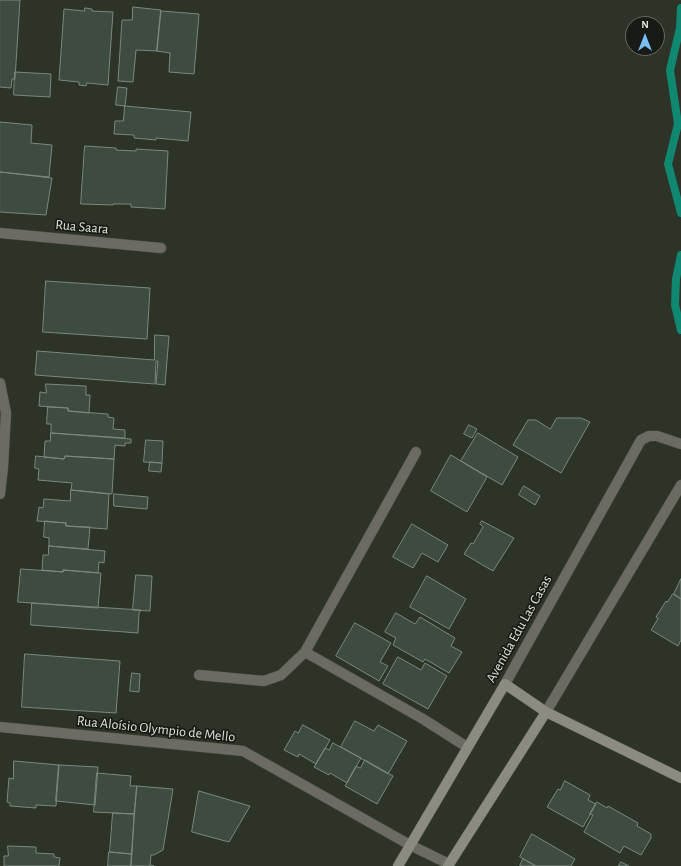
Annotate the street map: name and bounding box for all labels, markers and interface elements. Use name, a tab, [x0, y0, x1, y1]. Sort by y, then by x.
north arrow	[625, 16, 665, 56]
text: N	[641, 19, 649, 30]
street label: Rua Saara	[55, 216, 109, 238]
street label: Avenida Edu Las Casas	[483, 572, 555, 686]
street label: Rua Aloísio Olympio de Mello	[76, 712, 236, 746]

